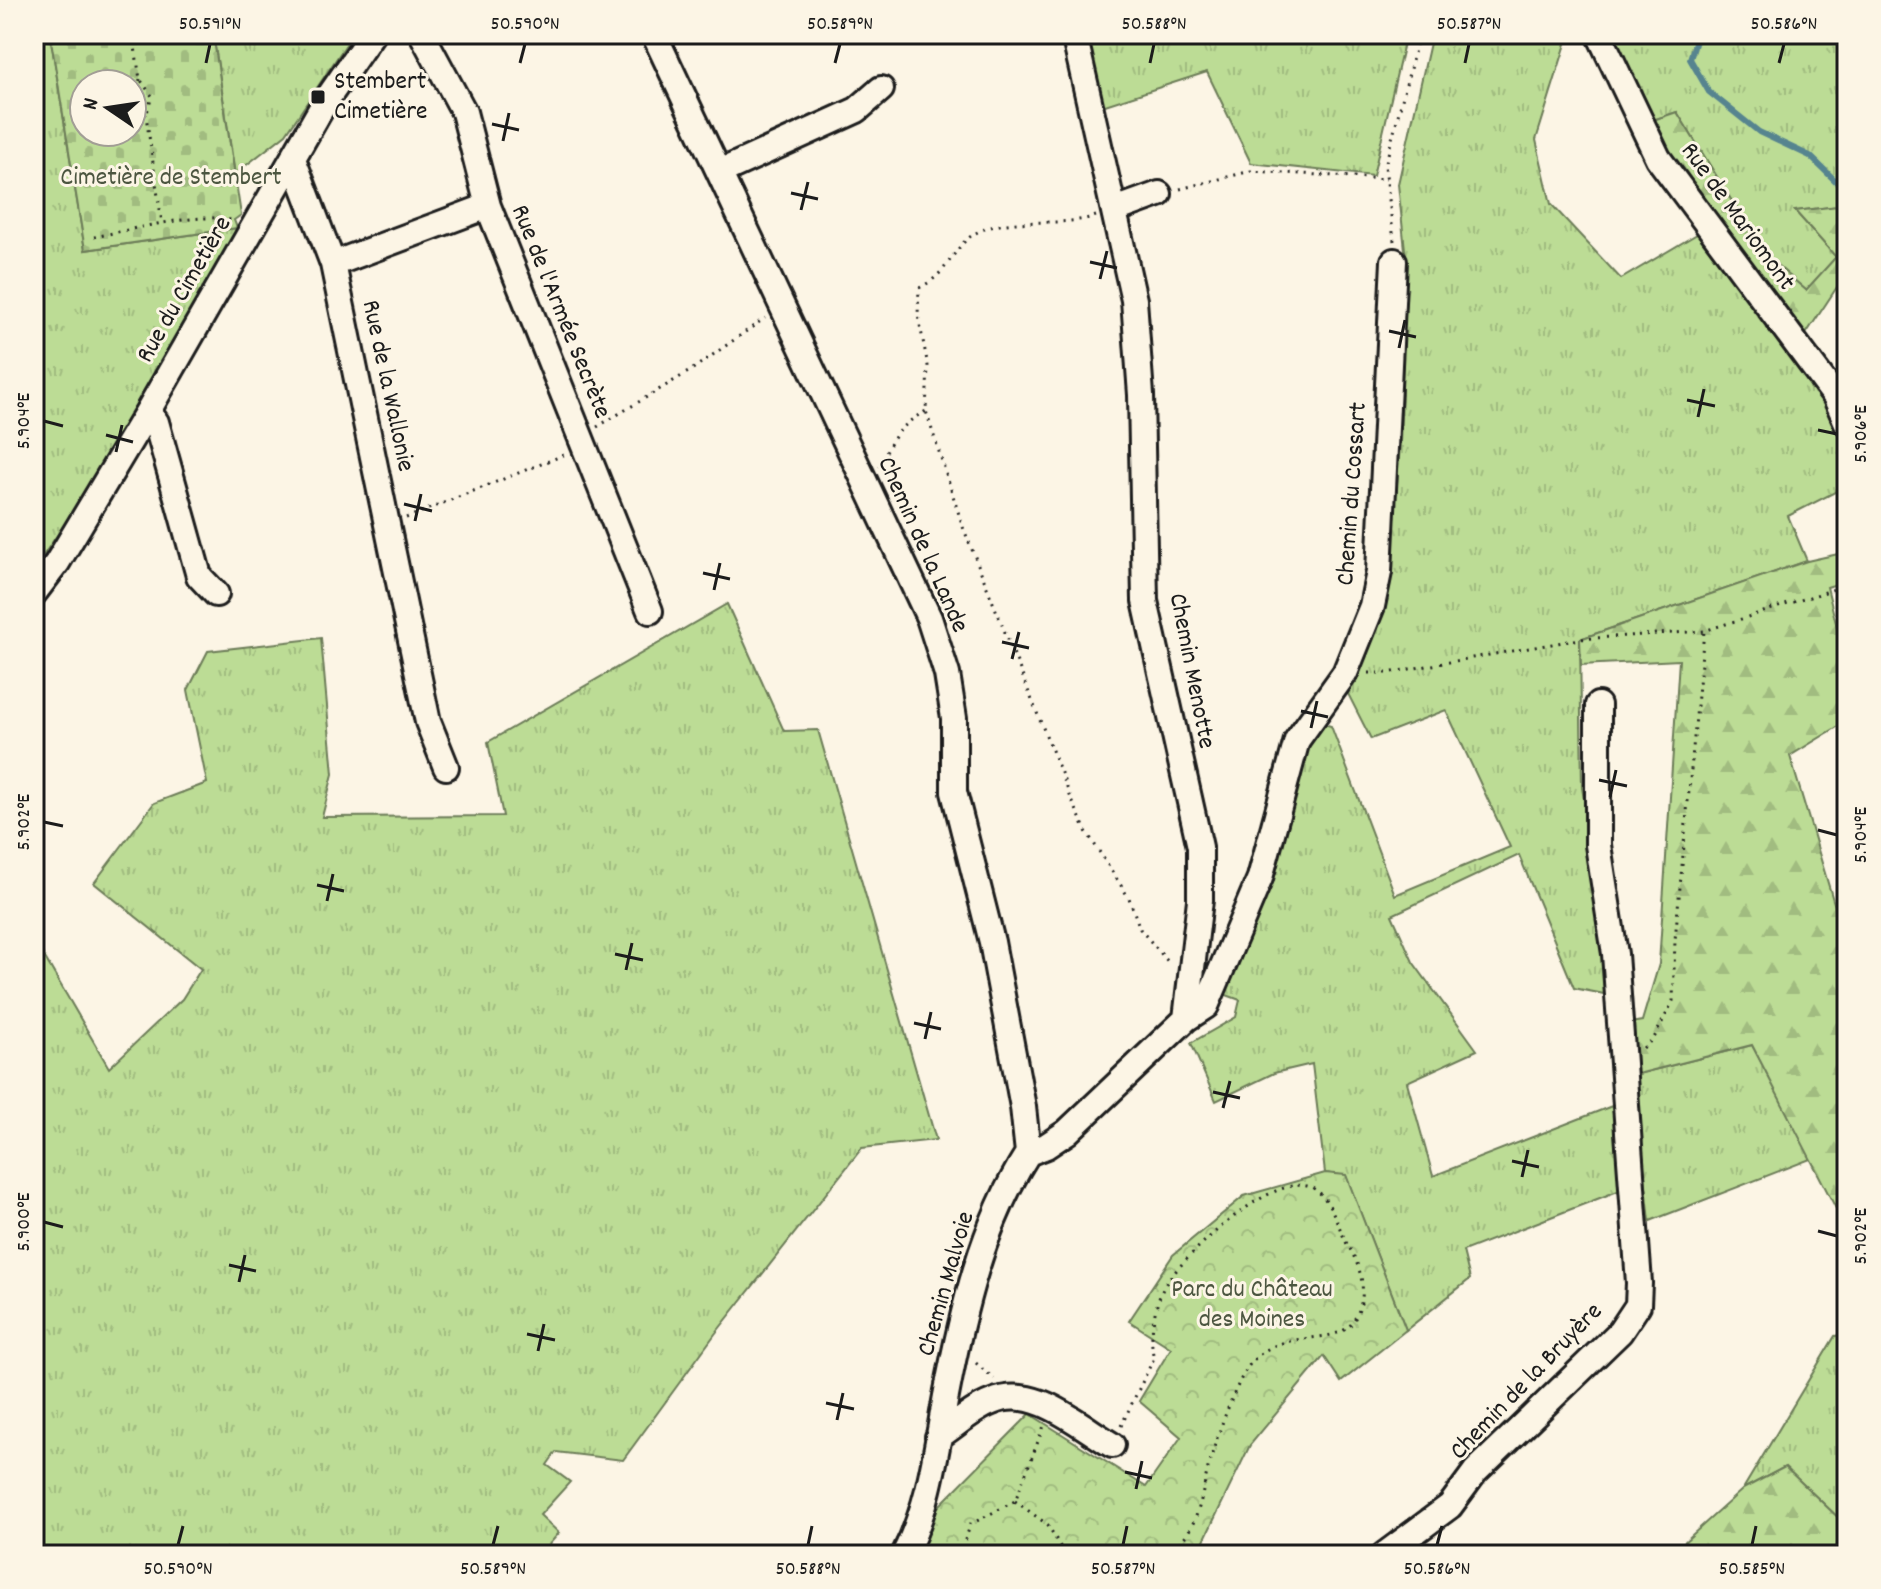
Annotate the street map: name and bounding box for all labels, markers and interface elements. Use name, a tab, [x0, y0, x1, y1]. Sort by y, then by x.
text: 50.591°N	[179, 11, 241, 39]
text: 50.590°N	[490, 11, 560, 39]
text: 50.589°N	[807, 11, 873, 39]
text: 50.588°N	[1121, 11, 1187, 39]
text: 50.587°N	[1437, 11, 1501, 39]
text: 50.586°N	[1751, 11, 1817, 39]
place label: Stembert Cimetière	[334, 64, 428, 131]
north arrow	[68, 68, 148, 148]
marker: Stembert Cimetière	[309, 88, 327, 106]
text: N	[76, 95, 108, 113]
street label: Rue de Mariomont	[1671, 135, 1804, 299]
park label: Cimetière de Stembert	[60, 160, 282, 197]
street label: Rue de l'Armée Secrète	[500, 200, 620, 424]
street label: Rue du Cimetière	[128, 210, 242, 370]
street label: Rue de la Wallonie	[351, 297, 423, 475]
text: 5.904°E	[11, 393, 39, 449]
street label: Chemin du Cossart	[1328, 401, 1378, 587]
text: 5.906°E	[1848, 405, 1876, 463]
street label: Chemin de la Lande	[867, 451, 977, 639]
street label: Chemin Menotte	[1158, 590, 1224, 752]
text: 5.902°E	[11, 794, 39, 850]
text: 5.904°E	[1848, 807, 1876, 863]
text: 5.900°E	[11, 1192, 39, 1252]
street label: Chemin Malvoie	[909, 1207, 985, 1361]
text: 5.902°E	[1848, 1208, 1876, 1264]
park label: Parc du Château des Moines	[1171, 1272, 1333, 1339]
street label: Chemin de la Bruyère	[1442, 1295, 1612, 1469]
text: 50.590°N	[143, 1556, 213, 1584]
text: 50.589°N	[460, 1556, 526, 1584]
text: 50.588°N	[775, 1556, 841, 1584]
text: 50.587°N	[1091, 1556, 1155, 1584]
text: 50.586°N	[1404, 1556, 1470, 1584]
text: 50.585°N	[1719, 1556, 1785, 1584]

